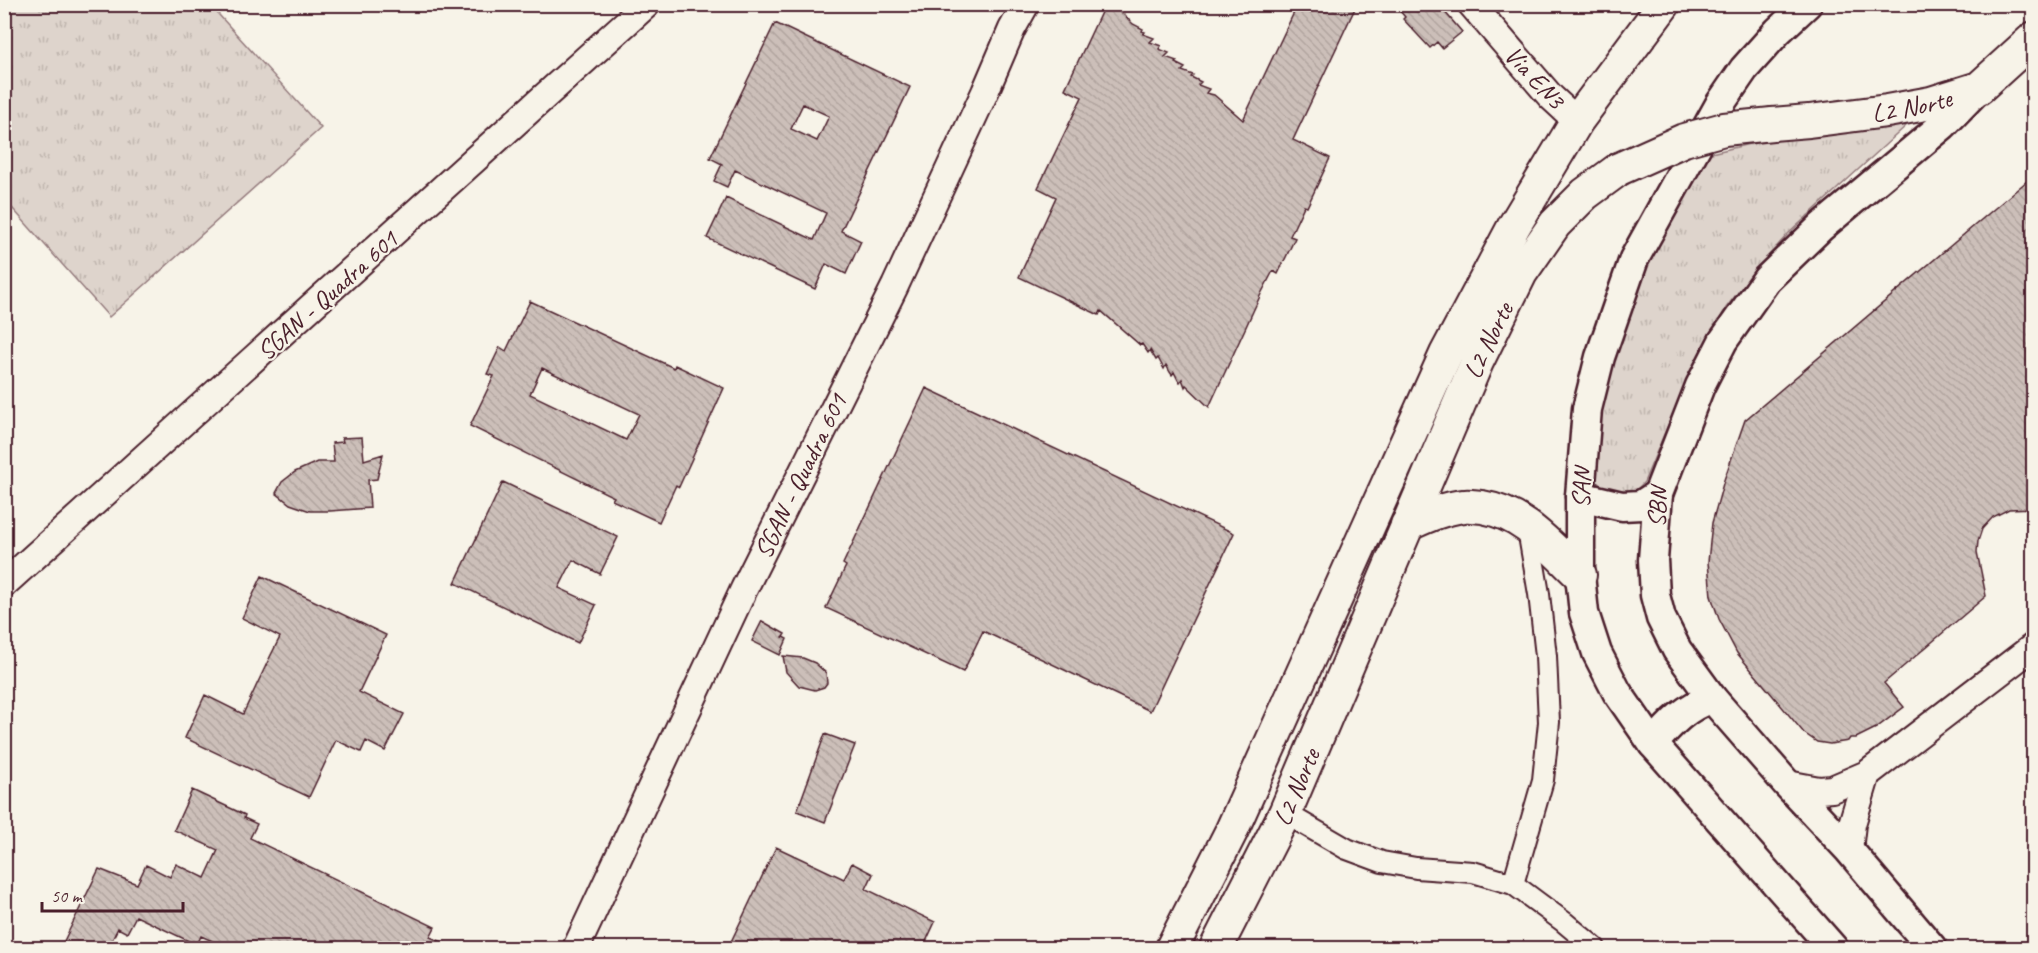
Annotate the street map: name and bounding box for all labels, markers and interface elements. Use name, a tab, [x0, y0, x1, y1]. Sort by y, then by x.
street label: Via EN3	[1497, 39, 1574, 118]
street label: L2 Norte	[1870, 81, 1957, 130]
street label: SGAN - Quadra 601	[250, 222, 406, 367]
street label: L2 Norte	[1456, 296, 1521, 383]
street label: SGAN - Quadra 601	[746, 387, 855, 564]
street label: SAN	[1564, 463, 1599, 509]
street label: SBN	[1640, 482, 1676, 529]
street label: L2 Norte	[1265, 742, 1328, 831]
scale bar	[42, 875, 183, 913]
text: 50 m	[51, 885, 84, 907]

